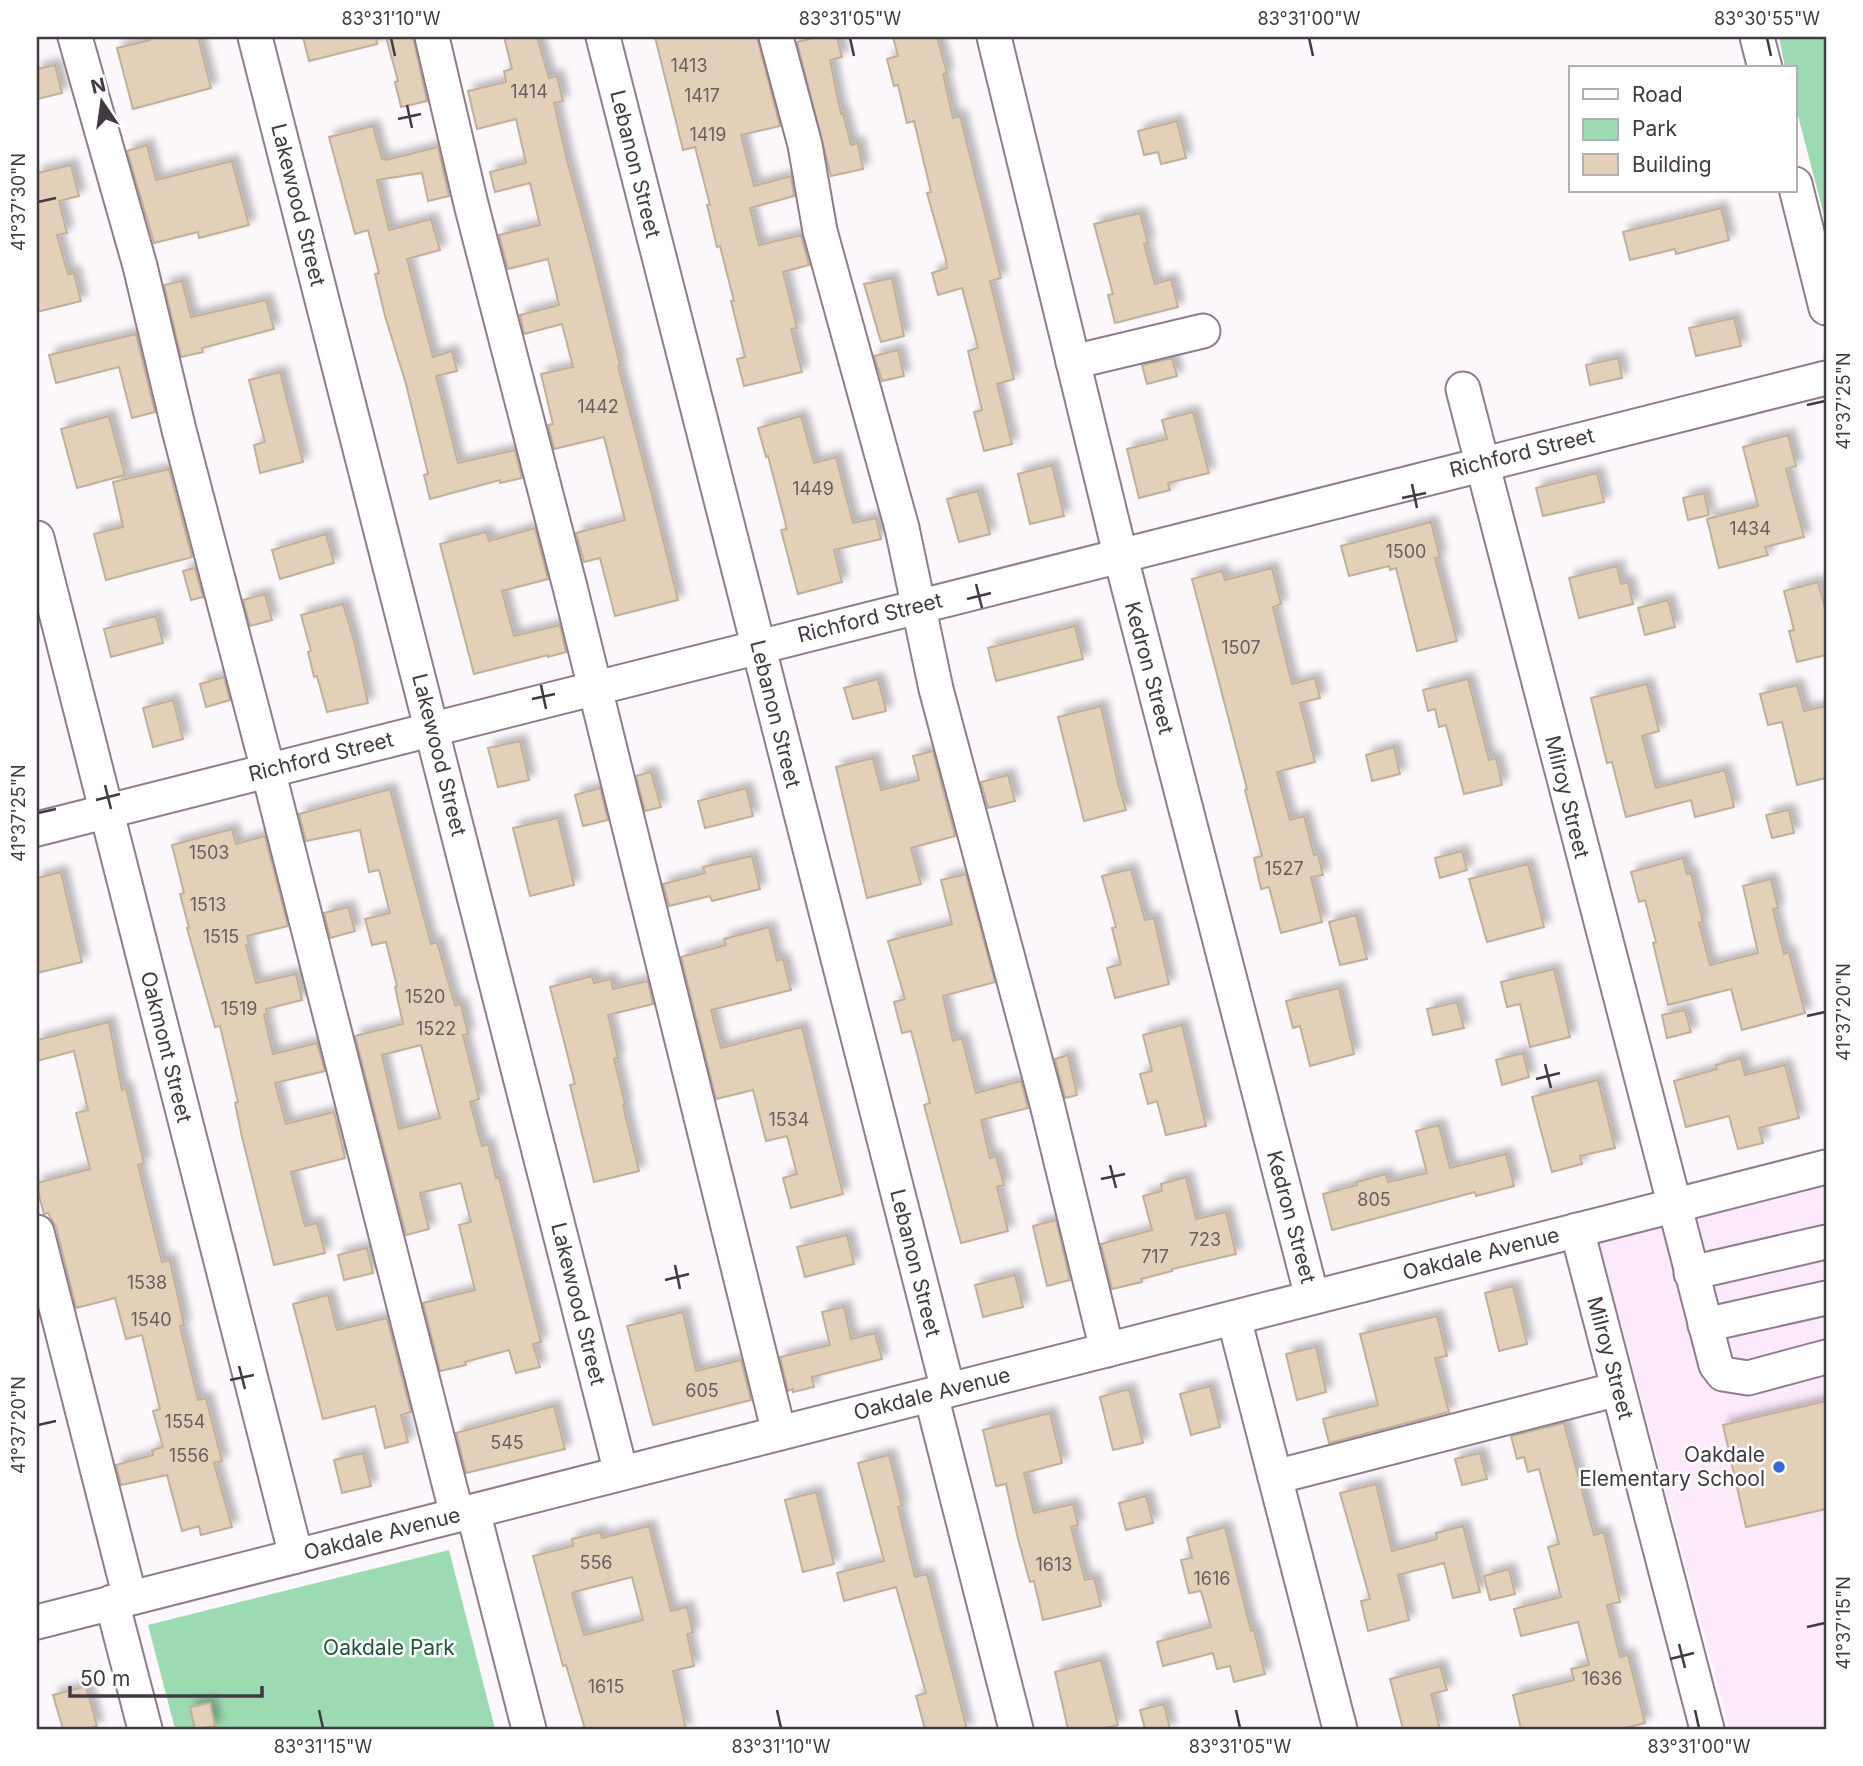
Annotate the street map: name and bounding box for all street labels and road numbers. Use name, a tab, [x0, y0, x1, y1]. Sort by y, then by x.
street label: Lebanon Street	[605, 87, 666, 241]
street label: Lakewood Street	[266, 121, 331, 289]
street label: Richford Street	[1447, 422, 1597, 483]
street label: Richford Street	[795, 587, 945, 648]
street label: Kedron Street	[1120, 599, 1179, 737]
street label: Lebanon Street	[745, 637, 806, 791]
street label: Lakewood Street	[407, 671, 472, 839]
street label: Richford Street	[246, 726, 396, 787]
street label: Milroy Street	[1540, 733, 1595, 861]
street label: Oakmont Street	[136, 969, 197, 1125]
street label: Kedron Street	[1262, 1148, 1321, 1286]
street label: Lebanon Street	[885, 1186, 946, 1340]
street label: Lakewood Street	[546, 1220, 611, 1388]
street label: Oakdale Avenue	[1400, 1222, 1562, 1285]
street label: Milroy Street	[1582, 1294, 1639, 1422]
street label: Oakdale Avenue	[851, 1362, 1013, 1425]
street label: Oakdale Avenue	[301, 1502, 463, 1565]

